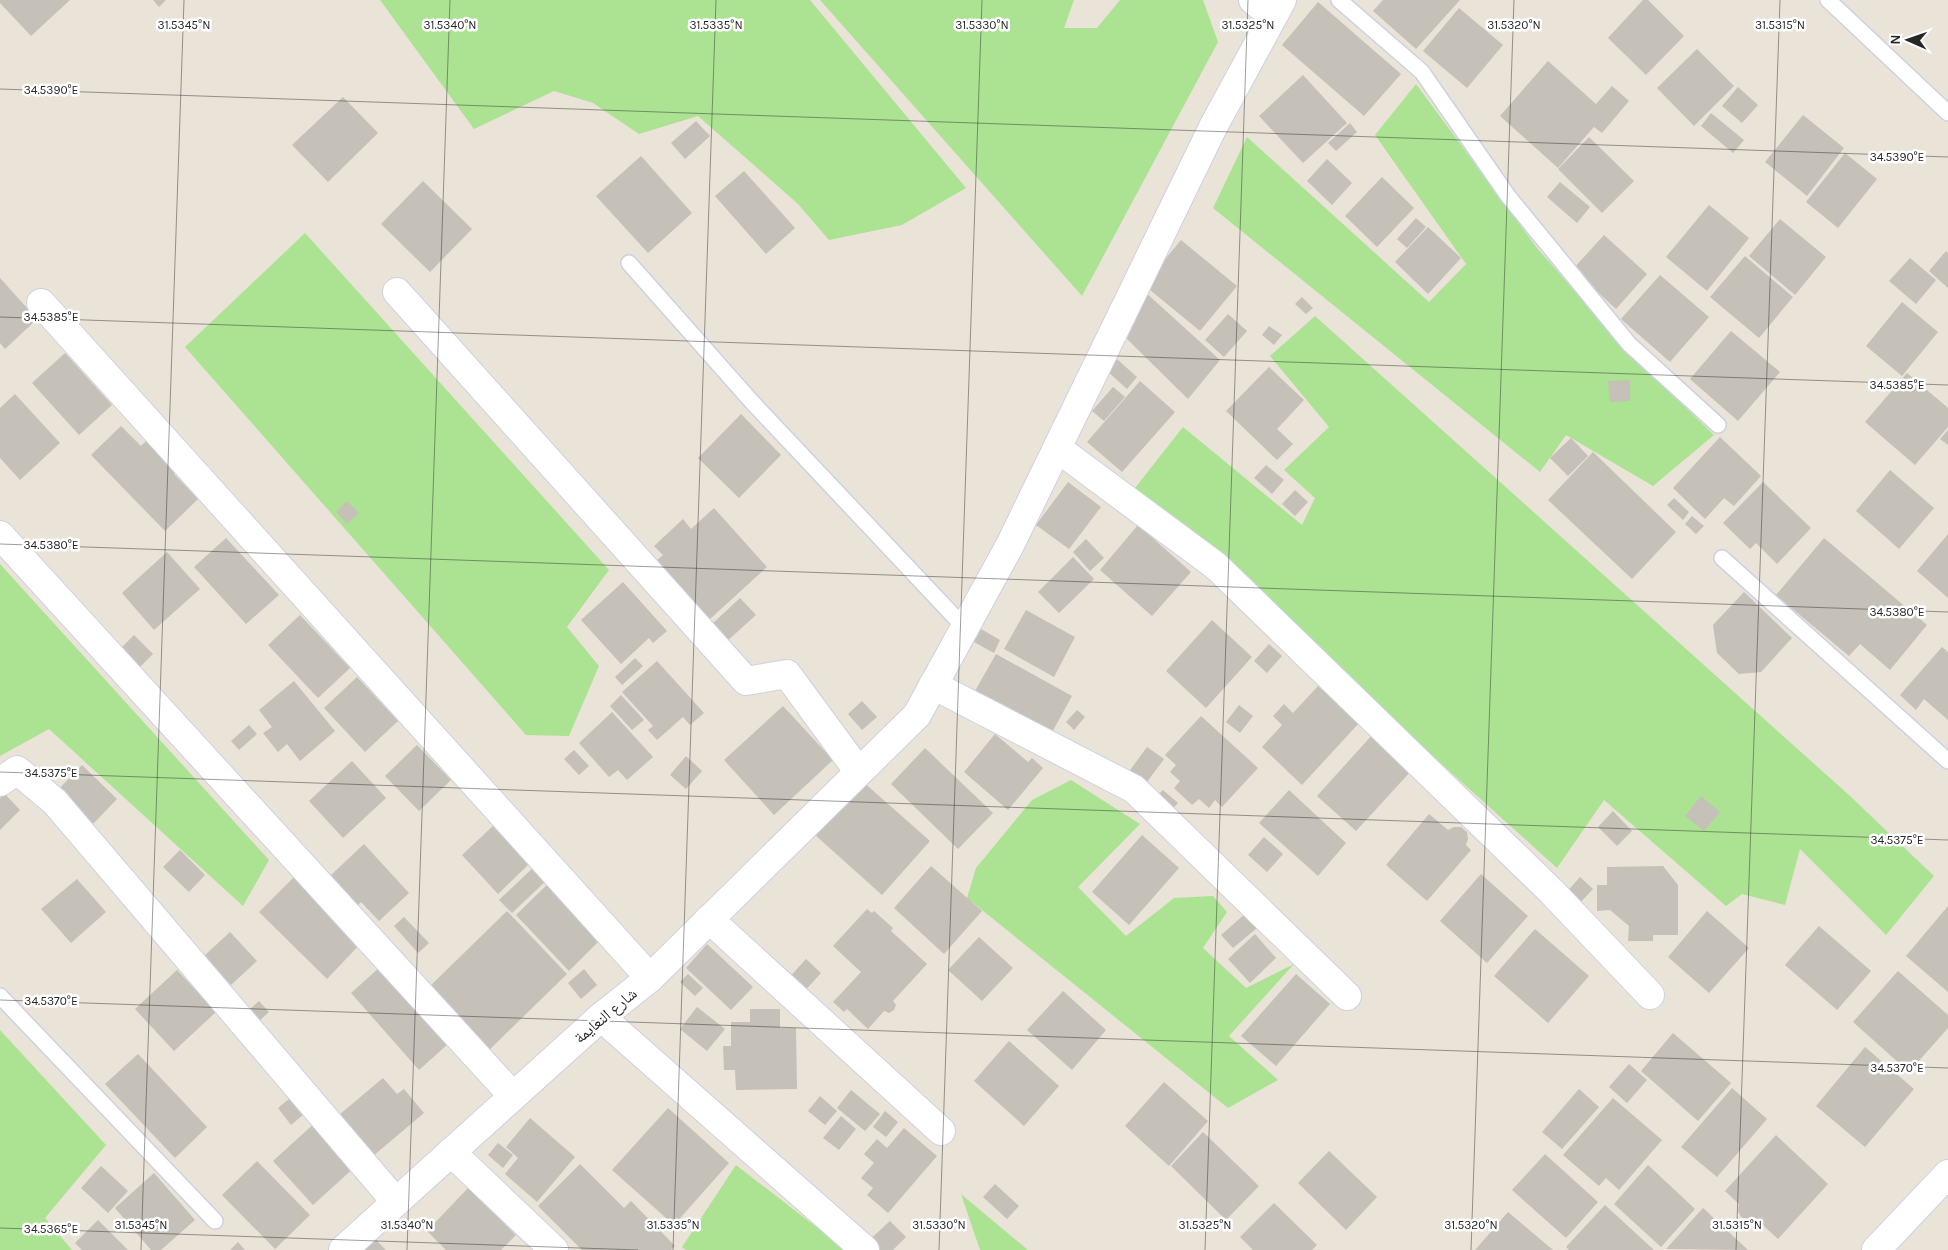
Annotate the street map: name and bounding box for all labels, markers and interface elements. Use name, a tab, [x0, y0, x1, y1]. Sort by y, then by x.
north arrow	[1883, 15, 1933, 65]
text: 31.5345°N	[158, 18, 210, 32]
text: 31.5340°N	[423, 18, 477, 32]
text: 31.5335°N	[689, 18, 743, 32]
text: 31.5330°N	[955, 18, 1009, 32]
text: 31.5325°N	[1221, 18, 1275, 32]
text: 31.5320°N	[1487, 18, 1541, 32]
text: 31.5315°N	[1755, 18, 1805, 32]
text: N	[1887, 34, 1904, 45]
text: 34.5390°E	[24, 83, 78, 97]
text: 34.5390°E	[1870, 150, 1924, 164]
text: 34.5385°E	[24, 310, 78, 324]
text: 34.5385°E	[1870, 378, 1924, 392]
text: 34.5380°E	[23, 538, 79, 552]
text: 34.5380°E	[1869, 605, 1925, 619]
text: 34.5375°E	[24, 766, 78, 780]
text: 34.5375°E	[1870, 833, 1924, 847]
street label: شارع النعايمة	[570, 984, 641, 1048]
text: 34.5370°E	[24, 994, 78, 1008]
text: 34.5370°E	[1870, 1061, 1924, 1075]
text: 31.5345°N	[115, 1218, 167, 1232]
text: 31.5340°N	[380, 1218, 434, 1232]
text: 31.5335°N	[646, 1218, 700, 1232]
text: 31.5330°N	[912, 1218, 966, 1232]
text: 31.5325°N	[1178, 1218, 1232, 1232]
text: 31.5320°N	[1444, 1218, 1498, 1232]
text: 31.5315°N	[1712, 1218, 1762, 1232]
text: 34.5365°E	[24, 1222, 78, 1236]

